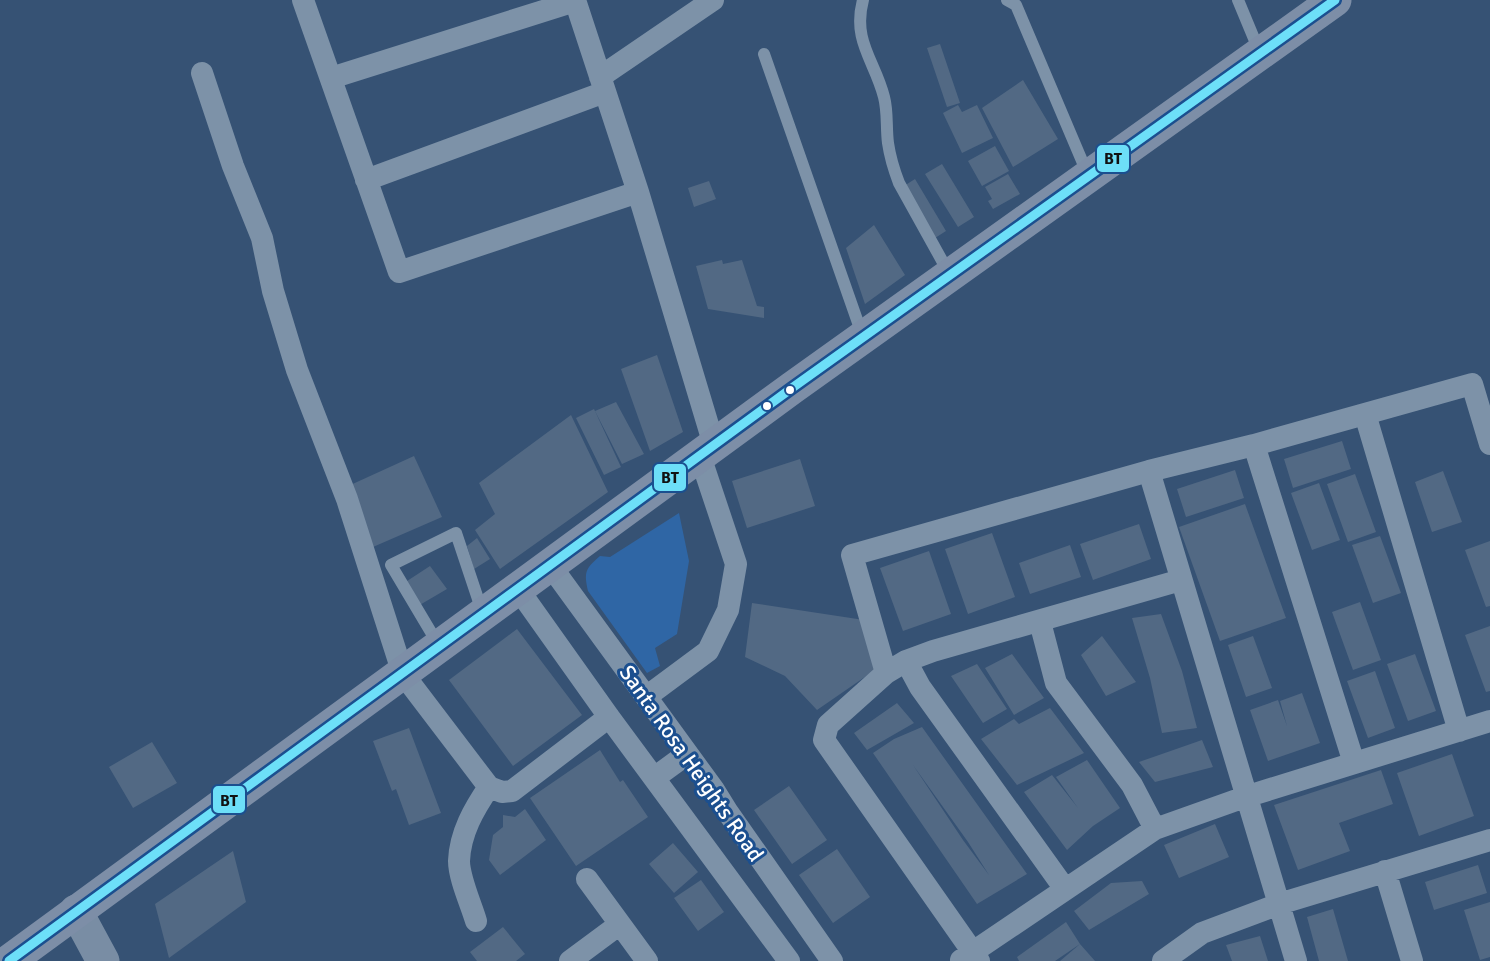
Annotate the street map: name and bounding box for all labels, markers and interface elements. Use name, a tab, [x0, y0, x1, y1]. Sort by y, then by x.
line badge: BT	[1096, 144, 1130, 173]
text: BT	[1104, 149, 1123, 169]
unlabelled marker	[784, 384, 796, 396]
unlabelled marker	[761, 400, 773, 412]
line badge: BT	[653, 463, 687, 492]
text: BT	[661, 468, 680, 488]
street label: Santa Rosa Heights Road	[614, 660, 770, 867]
line badge: BT	[212, 785, 246, 814]
text: BT	[220, 791, 239, 811]

